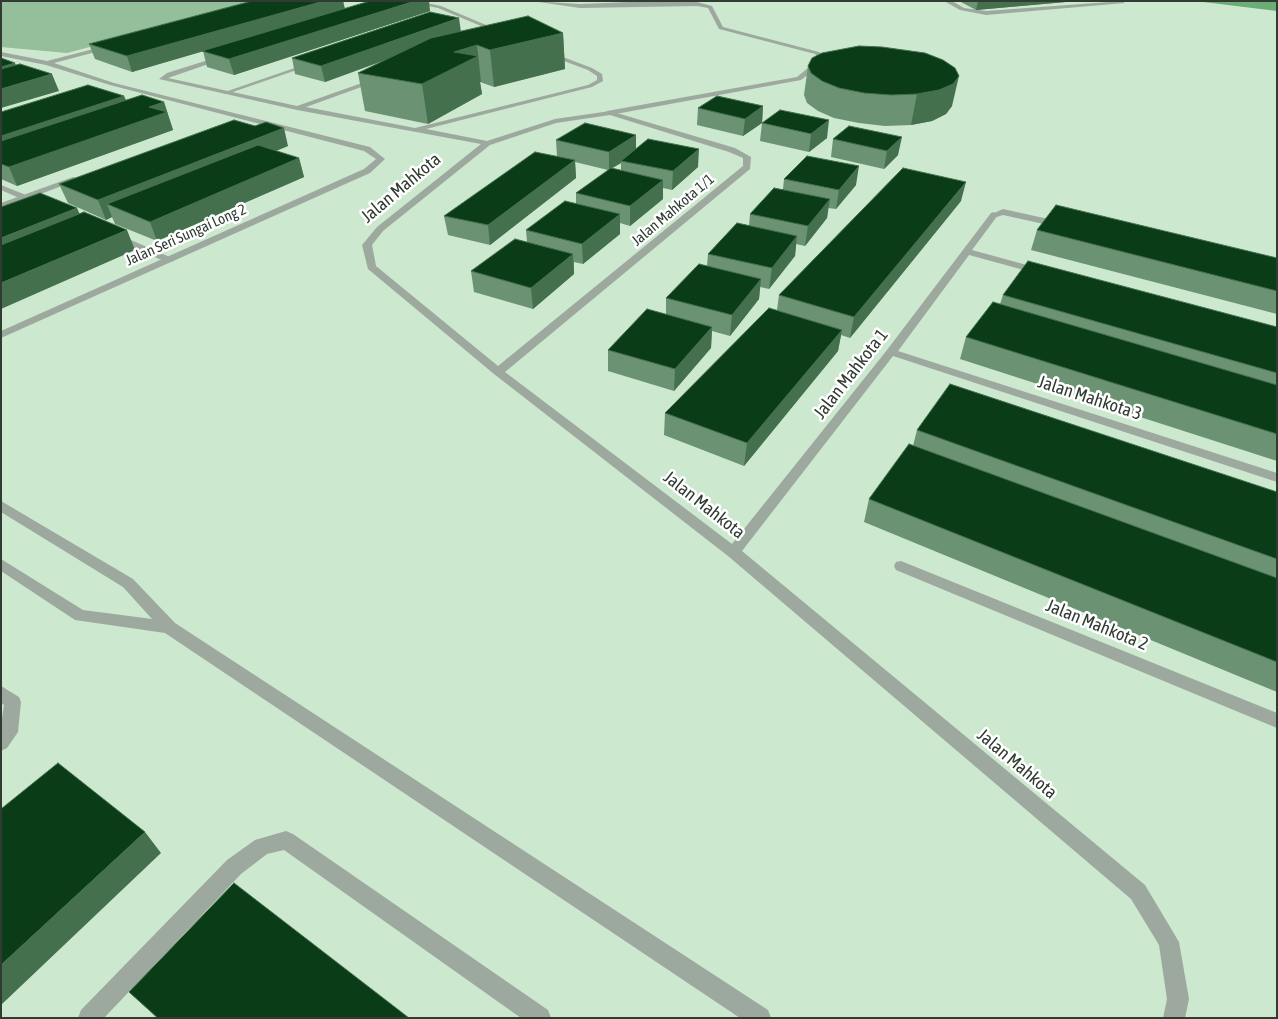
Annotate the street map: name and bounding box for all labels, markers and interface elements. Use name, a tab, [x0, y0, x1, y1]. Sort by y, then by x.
street label: Jalan Mahkota	[357, 148, 445, 228]
street label: Jalan Mahkota 1/1	[628, 170, 718, 250]
street label: Jalan Seri Sungai Long 2	[123, 200, 249, 270]
street label: Jalan Mahkota 1	[809, 325, 893, 423]
street label: Jalan Mahkota 3	[1035, 371, 1145, 425]
street label: Jalan Mahkota	[659, 467, 749, 543]
street label: Jalan Mahkota 2	[1043, 595, 1151, 655]
street label: Jalan Mahkota	[973, 724, 1061, 804]

